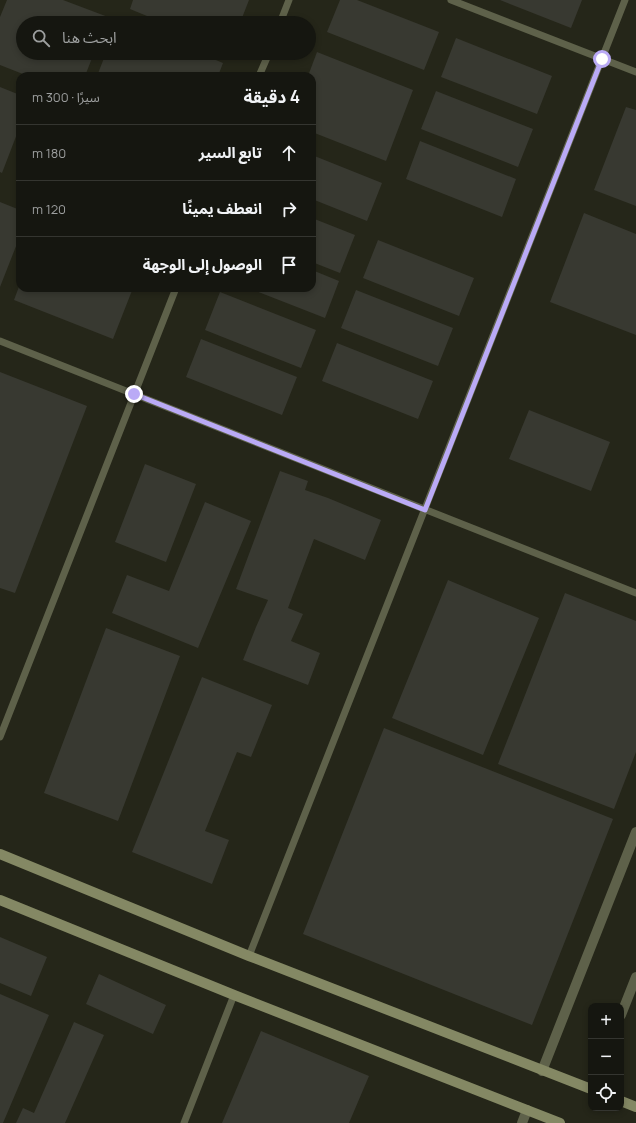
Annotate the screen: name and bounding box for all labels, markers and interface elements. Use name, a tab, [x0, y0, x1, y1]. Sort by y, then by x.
search box	[16, 16, 316, 60]
icon: search	[30, 27, 52, 49]
text: ابحث هنا	[62, 27, 117, 48]
route start	[593, 50, 611, 68]
text: 4 دقيقة	[243, 85, 300, 108]
text: سيرًا · 300 m	[32, 88, 100, 106]
text: تابع السير	[199, 142, 262, 163]
icon: ahead	[278, 142, 300, 164]
text: 180 m	[32, 144, 66, 162]
text: انعطف يمينًا	[182, 198, 262, 219]
icon: right	[278, 198, 300, 220]
text: 120 m	[32, 200, 66, 218]
text: الوصول إلى الوجهة	[143, 254, 262, 275]
icon: arrive	[278, 254, 300, 276]
route end	[125, 385, 143, 403]
map controls	[588, 1003, 624, 1111]
button: +	[588, 1003, 624, 1039]
button: −	[588, 1039, 624, 1075]
button: locate	[588, 1075, 624, 1111]

